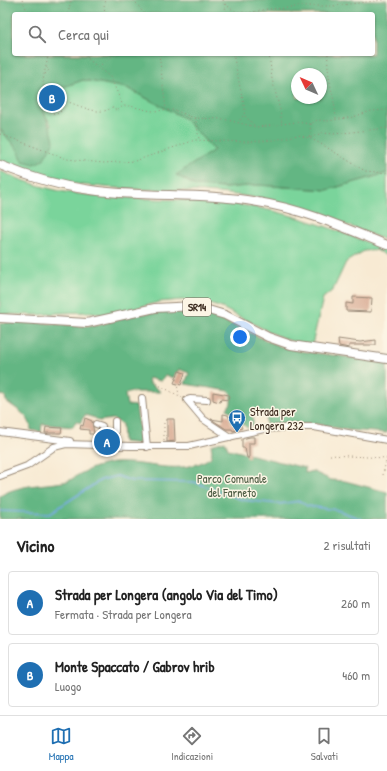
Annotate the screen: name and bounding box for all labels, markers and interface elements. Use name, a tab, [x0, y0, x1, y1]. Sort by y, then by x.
search box	[12, 12, 375, 56]
icon: search	[26, 23, 48, 45]
text: Cerca qui	[58, 24, 109, 45]
north arrow	[291, 68, 327, 104]
pin: B	[39, 83, 65, 113]
road number: SR14	[183, 298, 211, 316]
your location	[230, 327, 250, 347]
place label: Strada per Longera 232	[250, 403, 304, 434]
bus stop icon: Strada per Longera 232	[227, 408, 247, 433]
pin: A	[94, 427, 120, 457]
park label: Parco Comunale del Farneto	[197, 470, 267, 501]
text: Vicino	[16, 534, 54, 557]
text: 2 risultati	[323, 536, 371, 554]
text: Strada per Longera (angolo Via del Timo)	[55, 584, 278, 605]
text: A	[27, 594, 33, 612]
text: 260 m	[341, 594, 370, 612]
text: Fermata · Strada per Longera	[55, 605, 192, 623]
text: Monte Spaccato / Gabrov hrib	[55, 656, 215, 677]
text: B	[27, 666, 33, 684]
text: 460 m	[342, 666, 370, 684]
text: Luogo	[55, 677, 81, 695]
tab: Mappa	[49, 725, 73, 763]
tab: Indicazioni	[171, 725, 213, 763]
tab: Salvati	[311, 725, 338, 763]

